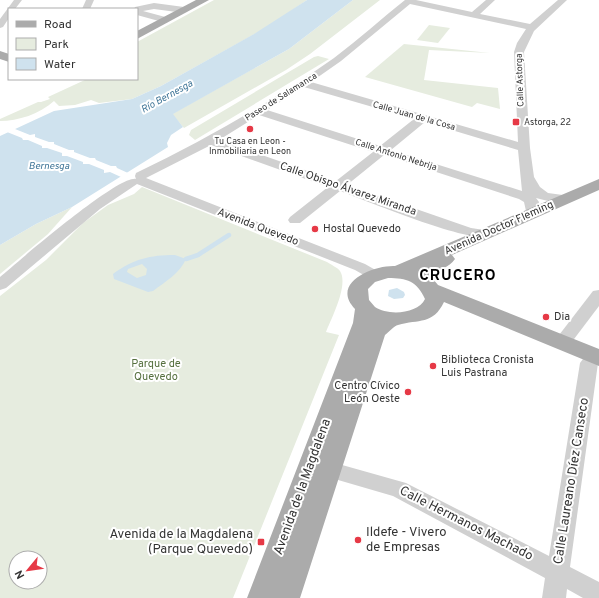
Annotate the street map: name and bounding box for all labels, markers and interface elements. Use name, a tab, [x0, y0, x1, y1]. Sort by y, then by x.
legend	[8, 8, 138, 80]
text: Road	[44, 17, 72, 33]
text: Park	[44, 37, 69, 53]
street label: Calle Astorga	[514, 53, 526, 107]
text: Water	[44, 57, 76, 73]
street label: Paseo de Salamanca	[243, 70, 319, 124]
water label: Río Bernesga	[139, 77, 196, 117]
street label: Calle Juan de la Cosa	[372, 99, 457, 133]
marker: Astorga, 22	[511, 117, 521, 127]
place label: Astorga, 22	[524, 117, 571, 128]
marker: Tu Casa en Leon - Inmobiliaria en Leon	[245, 124, 255, 134]
place label: Tu Casa en Leon - Inmobiliaria en Leon	[209, 136, 291, 157]
street label: Calle Antonio Nebrija	[354, 137, 438, 173]
street label: Calle Obispo Álvarez Miranda	[278, 158, 419, 219]
water label: Bernesga	[29, 160, 70, 173]
street label: Avenida Doctor Fleming	[442, 198, 556, 258]
street label: Avenida Quevedo	[215, 205, 301, 249]
place label: Hostal Quevedo	[323, 222, 401, 236]
marker: Hostal Quevedo	[310, 224, 320, 234]
district label: CRUCERO	[419, 267, 497, 286]
place label: Dia	[554, 310, 570, 324]
marker: Dia	[541, 312, 551, 322]
place label: Biblioteca Cronista Luis Pastrana	[441, 353, 534, 380]
park label: Parque de Quevedo	[131, 357, 181, 384]
marker: Biblioteca Cronista Luis Pastrana	[428, 361, 438, 371]
place label: Centro Cívico León Oeste	[334, 379, 400, 406]
marker: Centro Cívico León Oeste	[403, 387, 413, 397]
street label: Calle Laureano Díez Canseco	[551, 397, 593, 565]
street label: Avenida de la Magdalena	[271, 417, 335, 557]
street label: Calle Hermanos Machado	[397, 483, 535, 565]
place label: Ildefe - Vivero de Empresas	[366, 525, 446, 556]
place label: Avenida de la Magdalena (Parque Quevedo)	[109, 527, 253, 558]
marker: Ildefe - Vivero de Empresas	[353, 535, 363, 545]
marker: Avenida de la Magdalena (Parque Quevedo)	[256, 537, 266, 547]
north arrow	[8, 550, 48, 590]
text: N	[12, 568, 28, 581]

